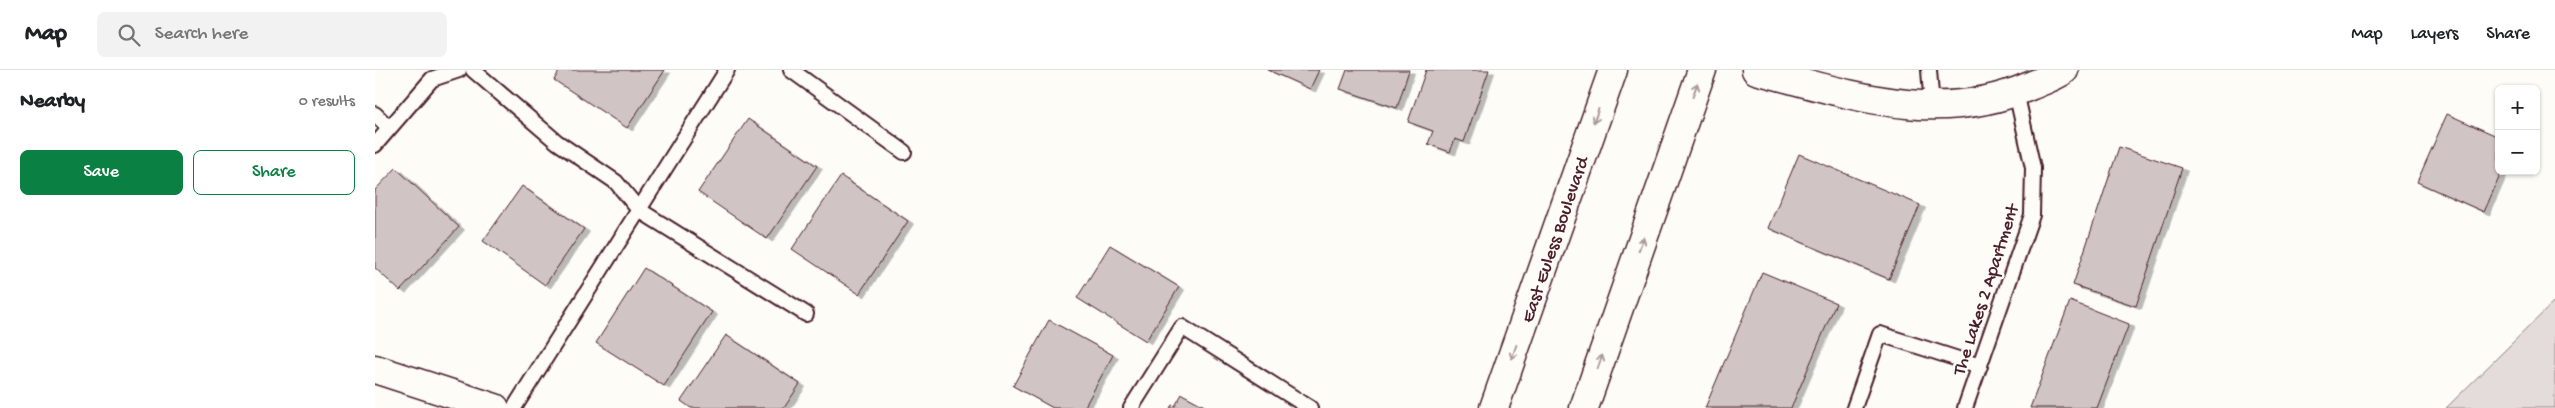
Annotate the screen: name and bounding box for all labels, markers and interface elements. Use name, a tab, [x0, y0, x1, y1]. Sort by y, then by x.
search box	[97, 12, 447, 57]
text: Map	[25, 20, 67, 49]
icon: search	[115, 21, 143, 49]
text: Search here	[155, 23, 248, 46]
text: Map	[2351, 24, 2383, 45]
text: Layers	[2411, 24, 2458, 45]
text: Share	[2486, 24, 2530, 45]
one-way arrow	[1691, 83, 1700, 99]
map controls	[2495, 85, 2540, 175]
button: +	[2495, 85, 2540, 130]
text: Nearby	[20, 90, 85, 115]
text: 0 results	[299, 93, 355, 112]
one-way arrow	[1591, 108, 1601, 124]
button: −	[2495, 130, 2540, 175]
button: Save	[20, 150, 183, 195]
button: Share	[193, 150, 355, 195]
street label: East Euless Boulevard	[1517, 152, 1596, 326]
street label: The Lakes 2 Apartment	[1948, 199, 2027, 380]
one-way arrow	[1637, 236, 1647, 252]
one-way arrow	[1509, 344, 1518, 359]
one-way arrow	[1596, 355, 1605, 370]

